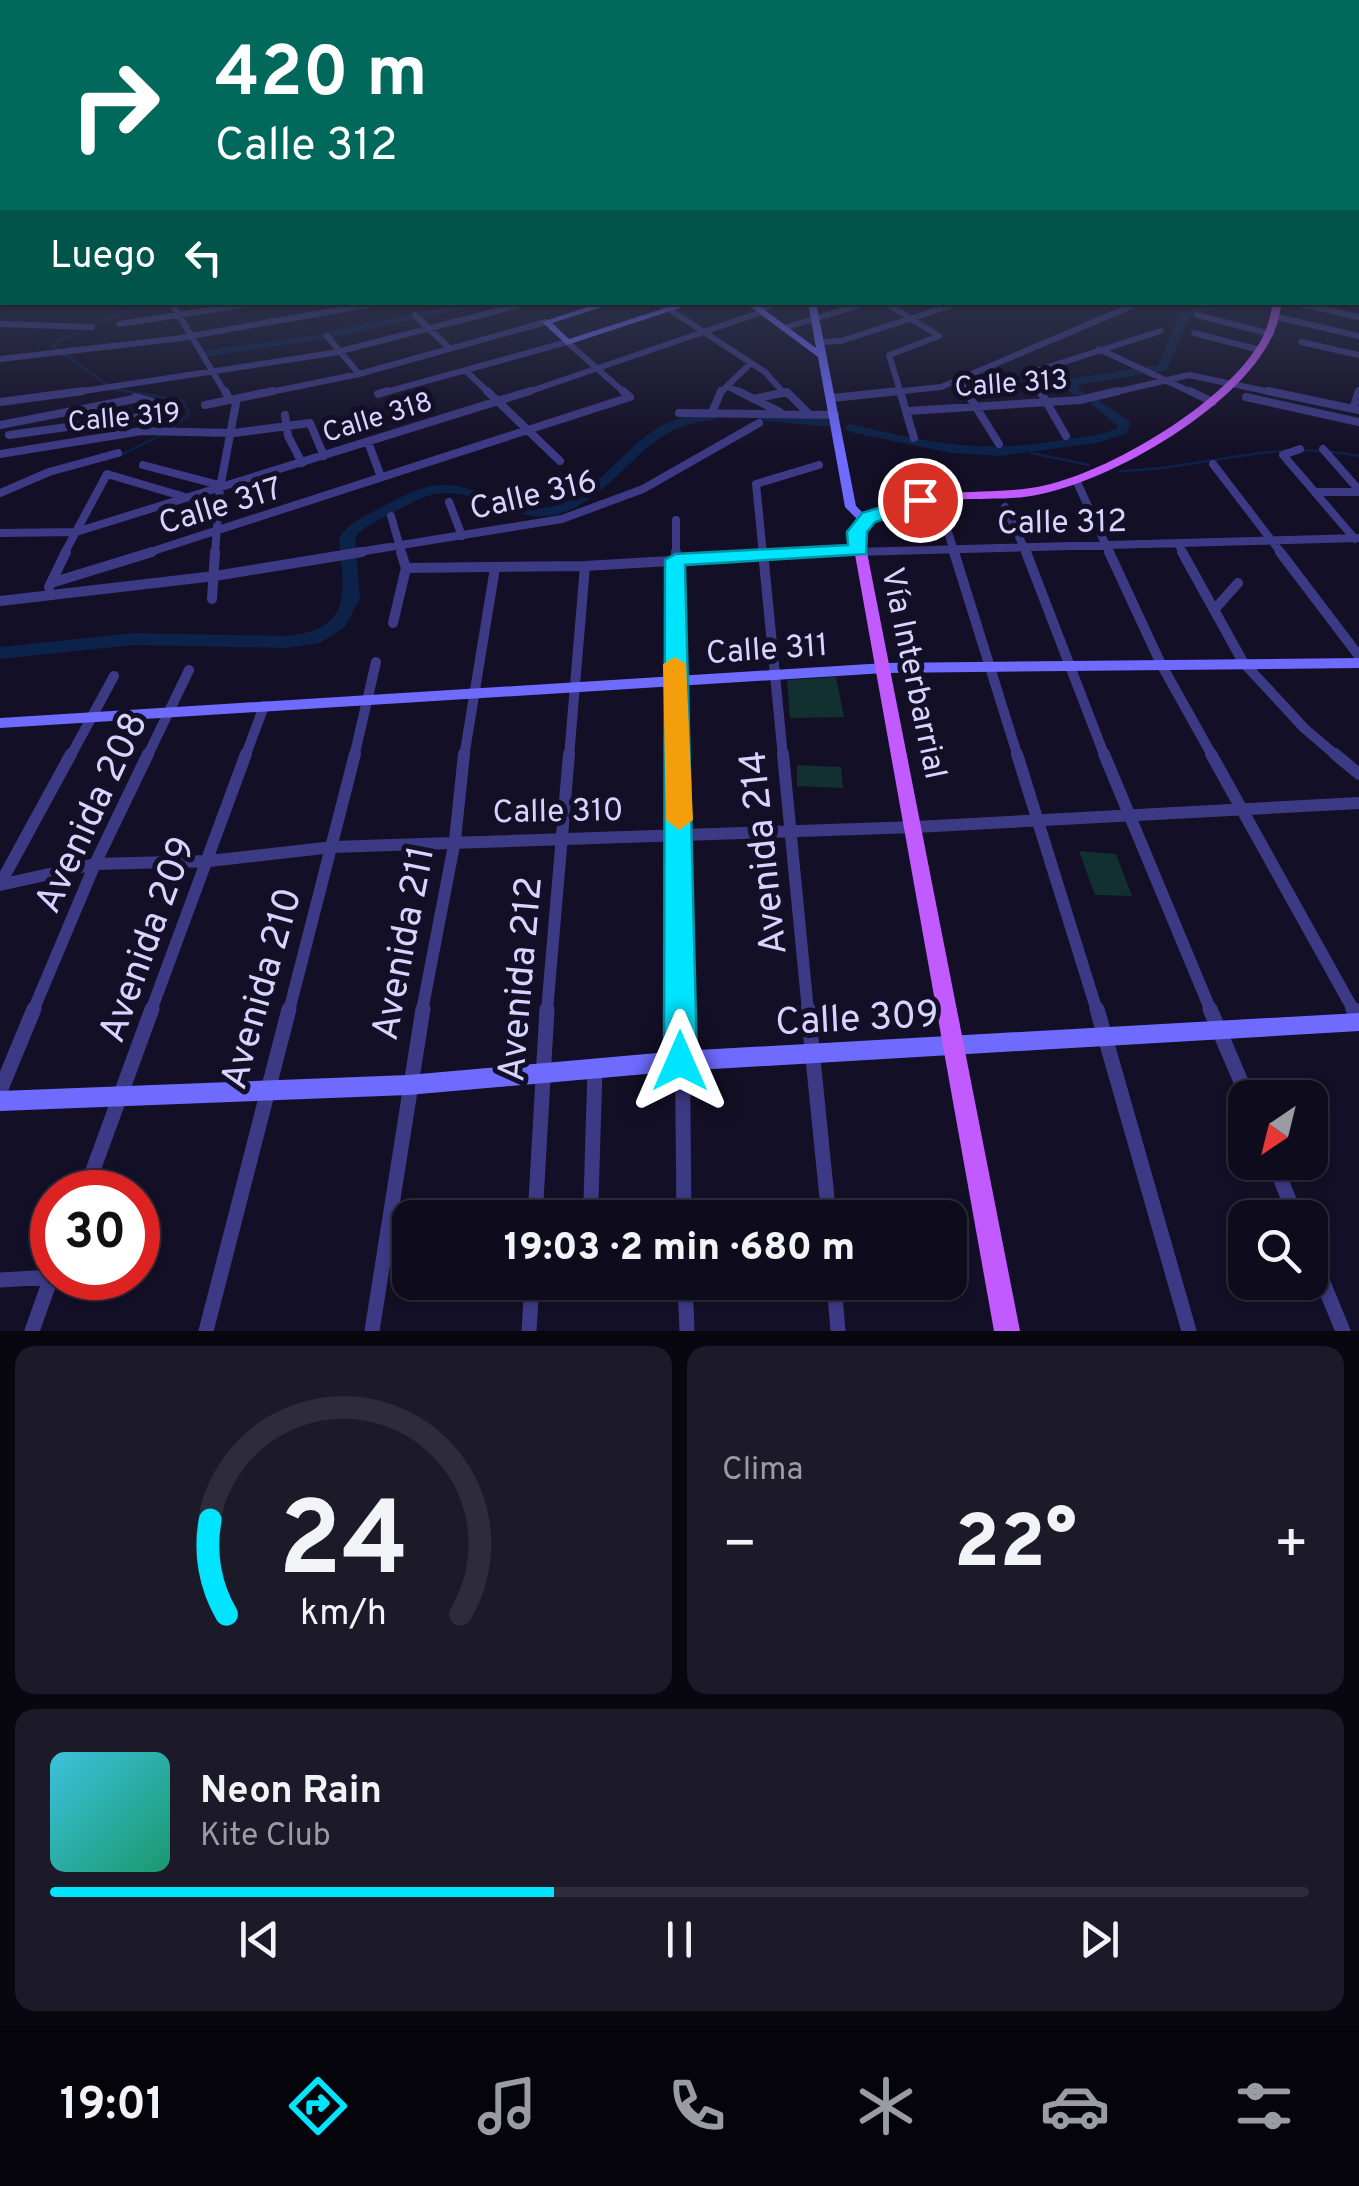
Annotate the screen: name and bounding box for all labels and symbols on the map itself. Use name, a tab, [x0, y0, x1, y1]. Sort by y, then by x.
street label: Calle 313	[953, 363, 1069, 407]
street label: Calle 318	[318, 385, 437, 453]
street label: Calle 319	[66, 396, 182, 442]
pin	[878, 458, 963, 543]
street label: Calle 316	[466, 463, 601, 531]
street label: Calle 317	[154, 470, 287, 546]
street label: Calle 312	[997, 503, 1127, 545]
street label: Vía Interbarrial	[870, 564, 954, 783]
street label: Calle 311	[705, 627, 830, 675]
street label: Avenida 208	[25, 705, 161, 922]
street label: Avenida 214	[730, 748, 801, 957]
street label: Calle 310	[492, 792, 624, 834]
street label: Avenida 209	[89, 830, 209, 1050]
street label: Avenida 211	[363, 842, 448, 1045]
street label: Avenida 212	[489, 875, 556, 1084]
street label: Avenida 210	[211, 883, 315, 1095]
street label: Calle 309	[774, 992, 940, 1049]
position arrow	[628, 1009, 732, 1113]
north arrow	[1228, 1080, 1328, 1180]
speed limit sign: 30	[30, 1170, 160, 1300]

